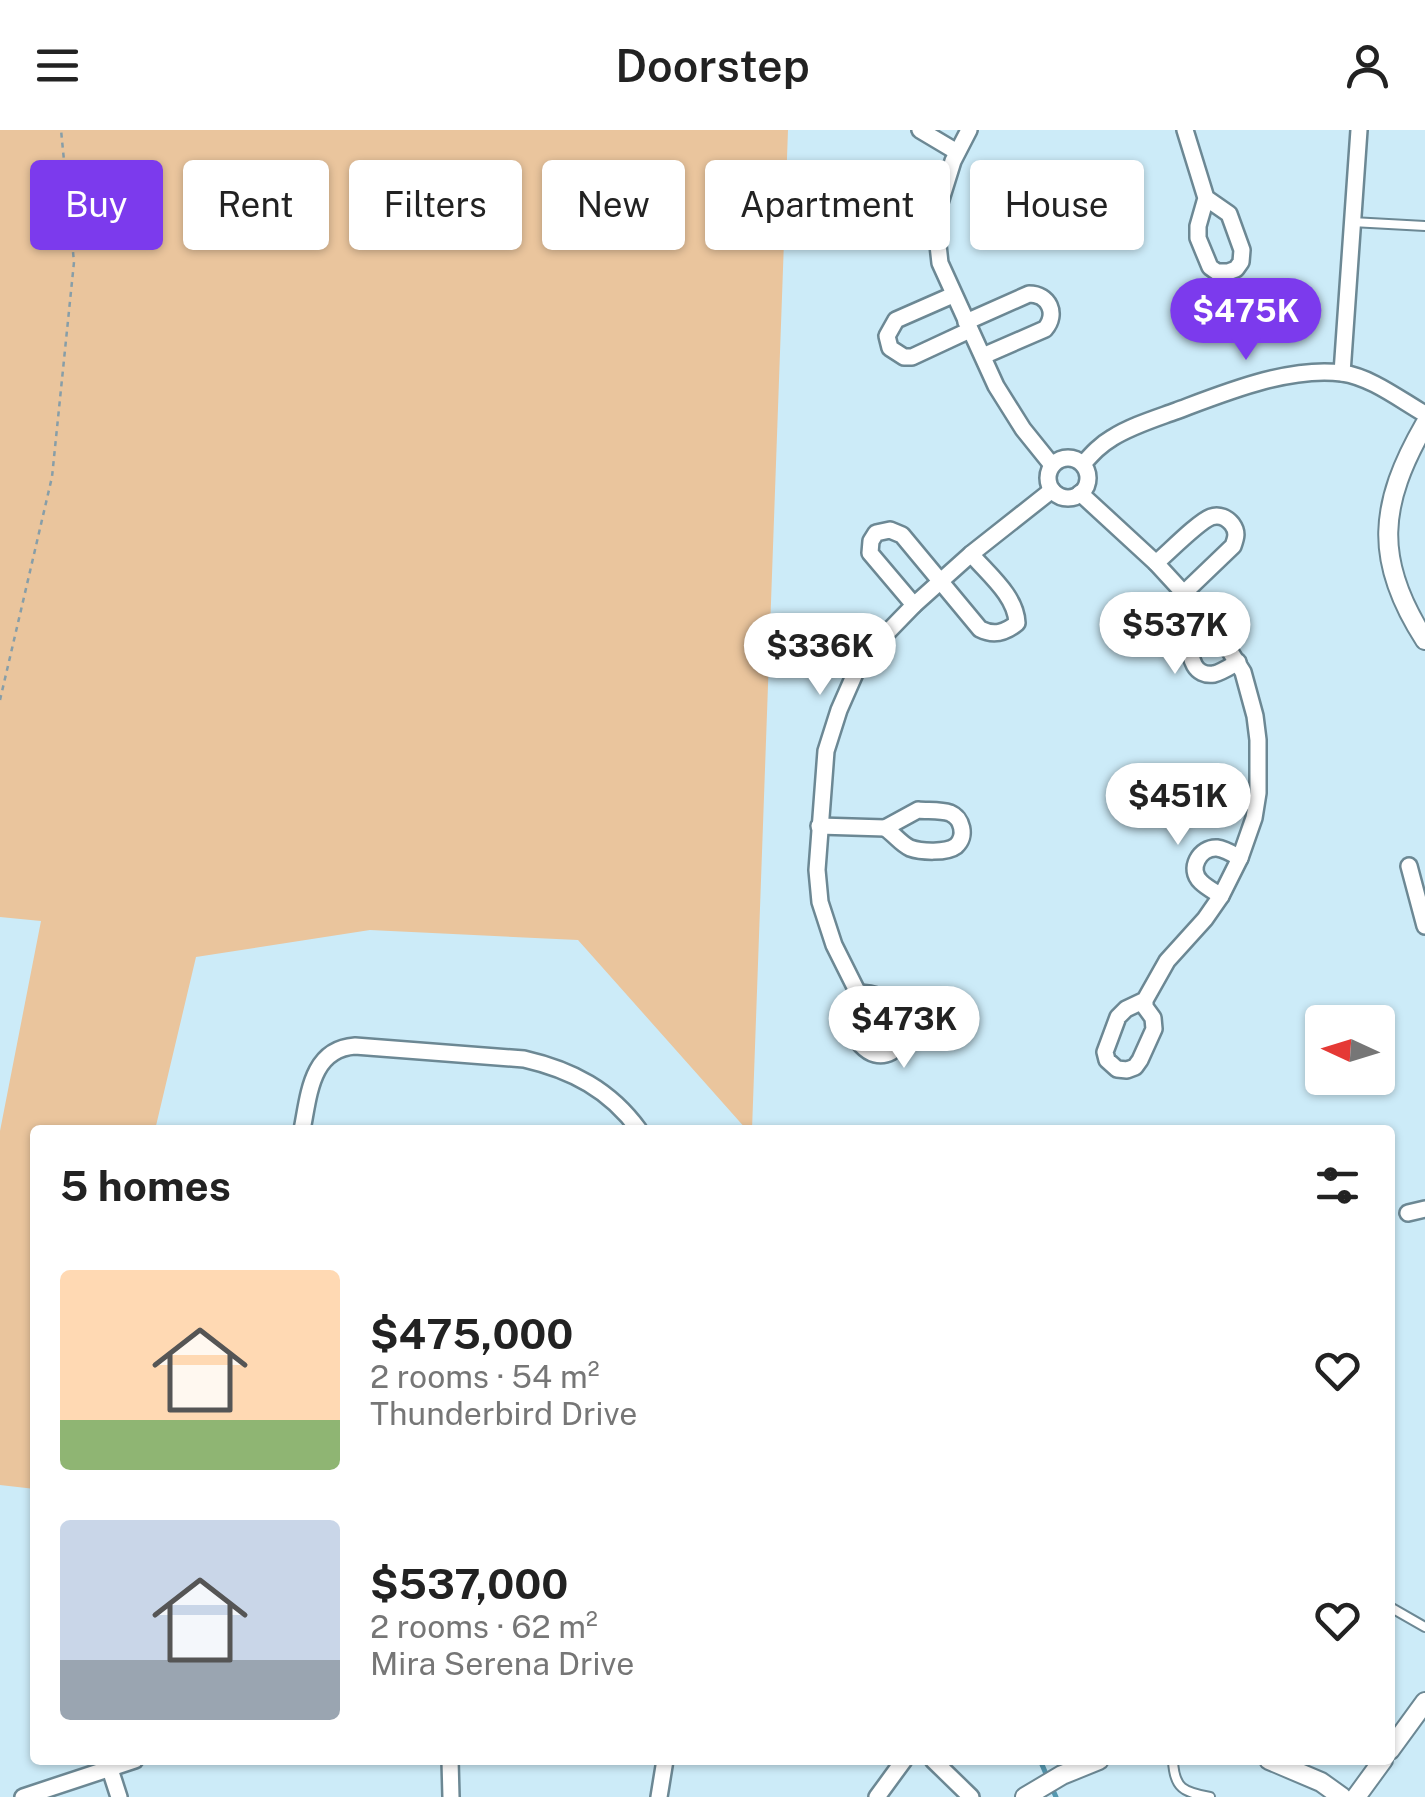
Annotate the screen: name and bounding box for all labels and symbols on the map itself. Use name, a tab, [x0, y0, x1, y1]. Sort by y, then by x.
pin: $475K	[1176, 278, 1316, 363]
pin: $537K	[1105, 592, 1245, 677]
pin: $336K	[750, 613, 890, 698]
pin: $451K	[1108, 763, 1248, 848]
pin: $473K	[834, 986, 974, 1071]
north arrow	[1305, 1005, 1395, 1095]

